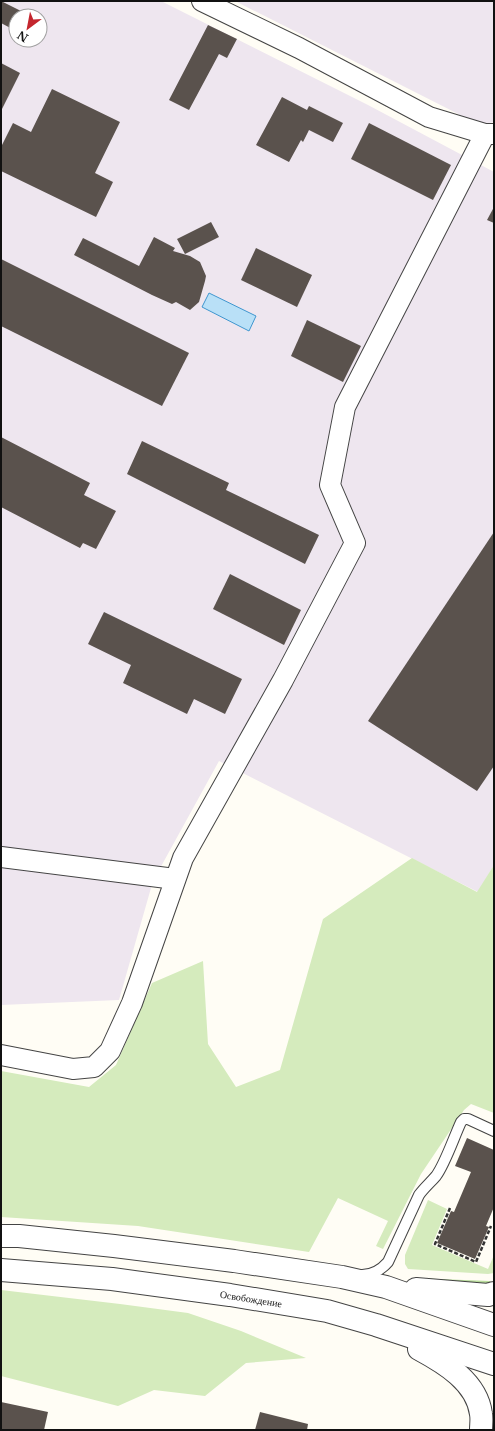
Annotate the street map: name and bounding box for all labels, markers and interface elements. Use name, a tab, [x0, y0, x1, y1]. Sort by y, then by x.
north arrow	[8, 8, 48, 48]
text: N	[14, 27, 31, 45]
street label: Освобождение	[219, 1288, 284, 1310]

